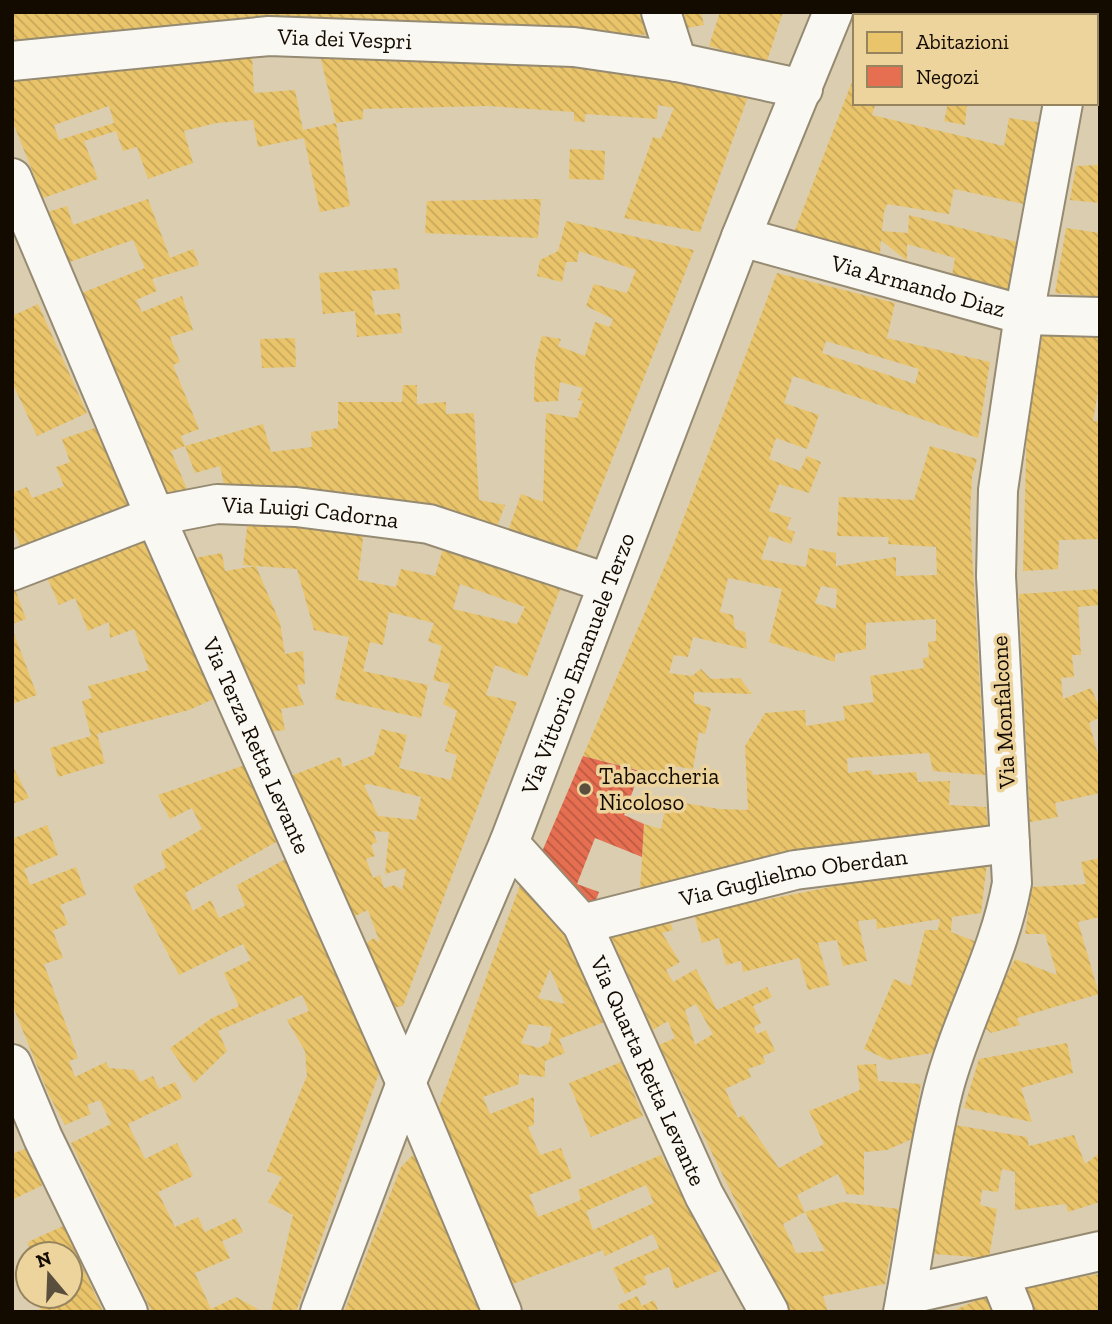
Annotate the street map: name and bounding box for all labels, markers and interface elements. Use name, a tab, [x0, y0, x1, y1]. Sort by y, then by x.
legend	[853, 14, 1098, 105]
street label: Via dei Vespri	[276, 22, 413, 55]
text: Abitazioni	[916, 29, 1009, 54]
text: Negozi	[916, 64, 979, 89]
street label: Via Armando Diaz	[827, 248, 1009, 323]
street label: Via Luigi Cadorna	[220, 490, 400, 534]
street label: Via Vittorio Emanuele Terzo	[515, 528, 641, 799]
street label: Via Terza Retta Levante	[196, 632, 317, 858]
street label: Via Monfalcone	[985, 635, 1021, 790]
place label: Tabaccheria Nicoloso	[599, 762, 719, 816]
marker: Tabaccheria Nicoloso	[577, 781, 593, 797]
street label: Via Guglielmo Oberdan	[676, 842, 909, 913]
street label: Via Quarta Retta Levante	[584, 950, 712, 1190]
north arrow	[14, 1240, 84, 1310]
text: N	[33, 1246, 54, 1273]

